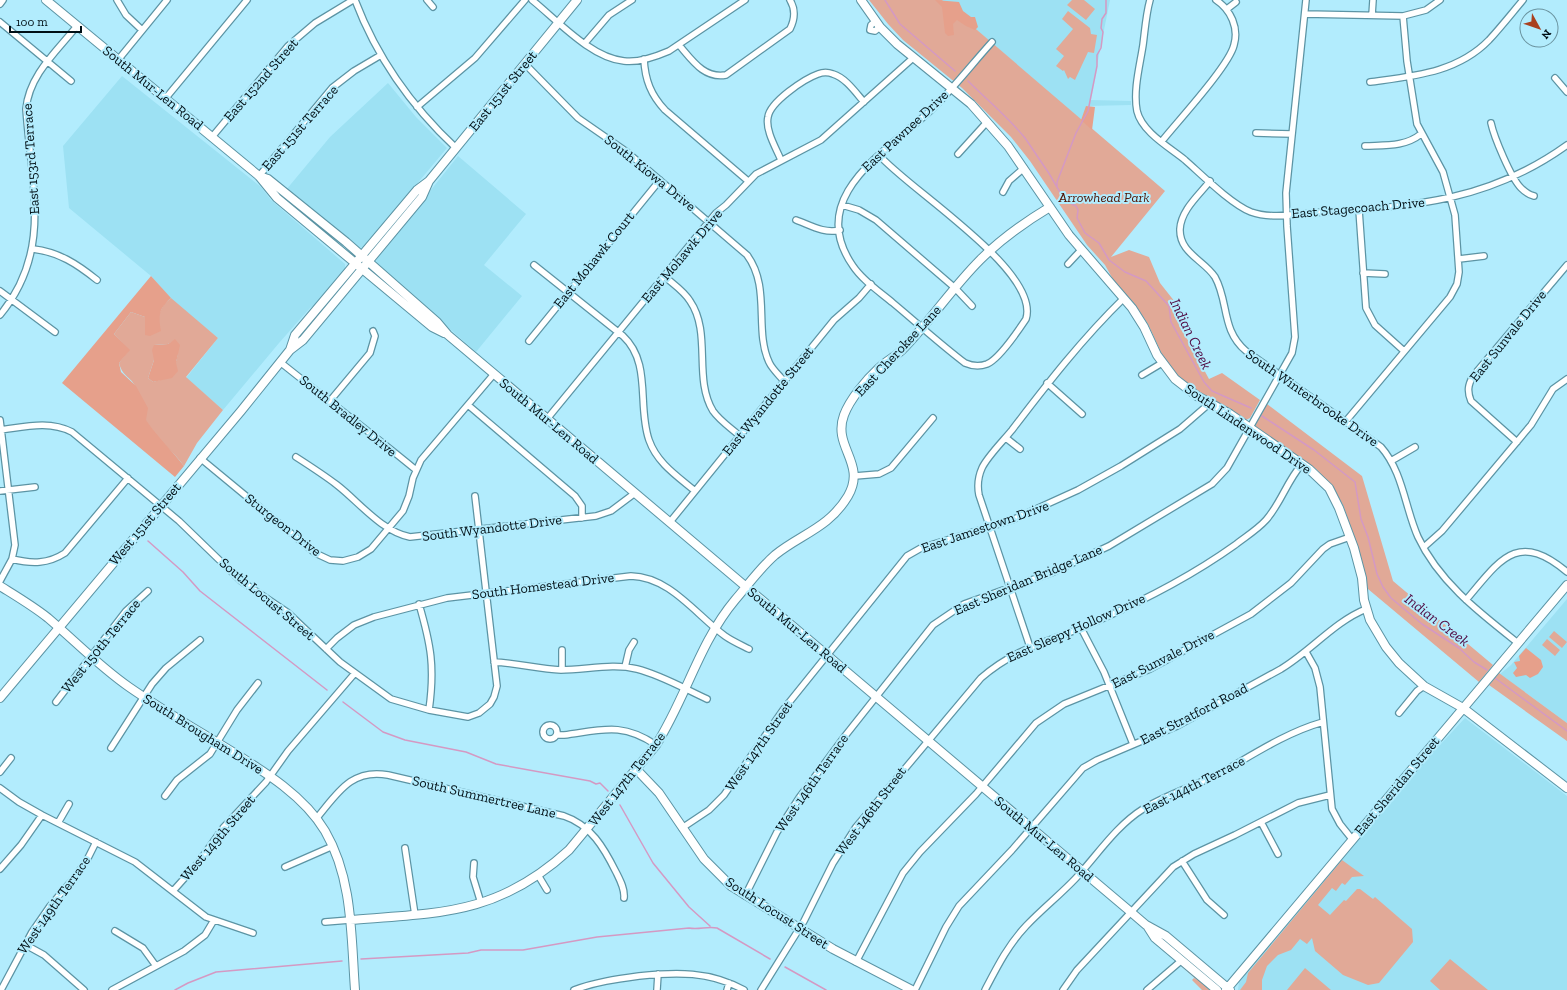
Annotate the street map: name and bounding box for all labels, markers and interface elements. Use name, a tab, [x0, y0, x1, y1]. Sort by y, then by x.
scale bar	[10, 8, 81, 34]
north arrow	[1519, 8, 1559, 48]
text: 100 m	[16, 15, 48, 29]
text: N	[1538, 27, 1554, 42]
street label: East 152nd Street	[220, 34, 302, 125]
street label: South Mur-Len Road	[99, 42, 207, 134]
street label: East 151st Street	[465, 47, 541, 135]
street label: East 151st Terrace	[258, 81, 342, 174]
street label: East Pawnee Drive	[858, 86, 952, 175]
street label: East 153rd Terrace	[19, 102, 43, 215]
street label: South Kiowa Drive	[601, 131, 699, 215]
park label: Arrowhead Park	[1057, 189, 1150, 206]
street label: East Stagecoach Drive	[1291, 194, 1426, 222]
street label: East Mohawk Drive	[638, 205, 726, 306]
street label: East Mohawk Court	[550, 208, 639, 312]
street label: East Sunvale Drive	[1466, 286, 1550, 385]
water label: Indian Creek	[1166, 296, 1216, 373]
street label: East Cherokee Lane	[851, 302, 945, 400]
street label: East Wyandotte Street	[719, 342, 818, 459]
street label: South Winterbrooke Drive	[1242, 346, 1382, 451]
street label: South Bradley Drive	[296, 372, 400, 461]
street label: South Mur-Len Road	[496, 375, 602, 468]
street label: South Lindenwood Drive	[1182, 380, 1315, 478]
street label: West 151st Street	[105, 479, 185, 569]
street label: Sturgeon Drive	[242, 490, 325, 560]
street label: East Jamestown Drive	[919, 497, 1051, 557]
street label: South Wyandotte Drive	[421, 511, 563, 545]
street label: East Sheridan Bridge Lane	[951, 541, 1105, 619]
street label: South Locust Street	[216, 554, 319, 644]
street label: South Homestead Drive	[471, 569, 615, 603]
street label: South Mur-Len Road	[744, 584, 850, 677]
street label: East Sleepy Hollow Drive	[1004, 590, 1148, 666]
water label: Indian Creek	[1401, 590, 1473, 650]
street label: West 150th Terrace	[58, 595, 144, 696]
street label: East Sunvale Drive	[1109, 626, 1218, 692]
street label: East Stratford Road	[1137, 679, 1251, 748]
street label: South Brougham Drive	[140, 690, 267, 778]
street label: West 147th Street	[722, 697, 797, 794]
street label: West 147th Terrace	[585, 728, 669, 829]
street label: West 146th Terrace	[772, 730, 852, 835]
street label: East Sheridan Street	[1351, 733, 1444, 839]
street label: East 144th Terrace	[1140, 752, 1248, 818]
street label: West 146th Street	[832, 763, 910, 859]
street label: South Summertree Lane	[411, 772, 558, 822]
street label: West 149th Street	[177, 791, 259, 884]
street label: South Mur-Len Road	[991, 793, 1097, 886]
street label: West 149th Terrace	[14, 852, 94, 957]
street label: South Locust Street	[722, 873, 832, 953]

